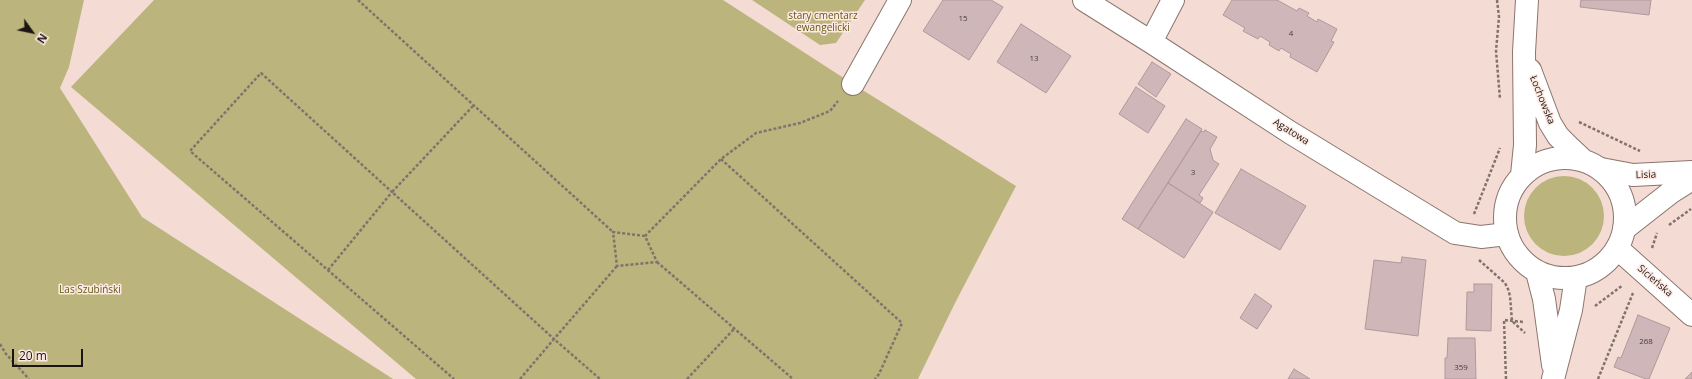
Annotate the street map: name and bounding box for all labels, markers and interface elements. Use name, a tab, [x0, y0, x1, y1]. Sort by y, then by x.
park label: stary cmentarz ewangelicki	[788, 10, 858, 34]
north arrow	[12, 12, 52, 52]
house number: 15	[958, 14, 968, 24]
house number: 4	[1289, 29, 1293, 39]
text: N	[34, 31, 51, 47]
house number: 13	[1029, 54, 1039, 64]
street label: Łochowska	[1527, 74, 1557, 126]
street label: Agatowa	[1271, 116, 1311, 148]
house number: 3	[1191, 168, 1195, 178]
street label: Lisia	[1636, 169, 1656, 181]
street label: Sicieńska	[1635, 262, 1675, 300]
park label: Las Szubiński	[59, 284, 121, 296]
house number: 268	[1639, 337, 1653, 347]
scale bar	[14, 341, 85, 367]
text: 20 m	[19, 347, 47, 364]
house number: 359	[1454, 363, 1468, 373]

